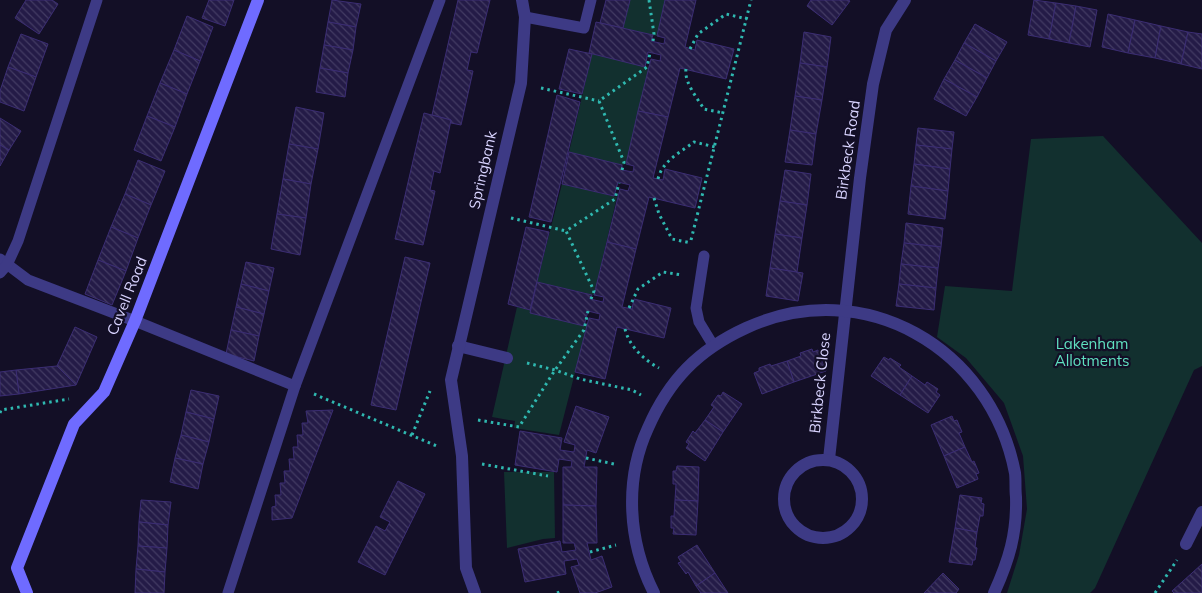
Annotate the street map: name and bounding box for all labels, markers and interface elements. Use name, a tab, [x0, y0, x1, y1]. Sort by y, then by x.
street label: Birkbeck Road	[831, 99, 864, 201]
street label: Springbank	[464, 129, 501, 211]
street label: Cavell Road	[102, 254, 151, 338]
street label: Birkbeck Close	[805, 332, 834, 434]
park label: Lakenham Allotments	[1055, 334, 1129, 370]

